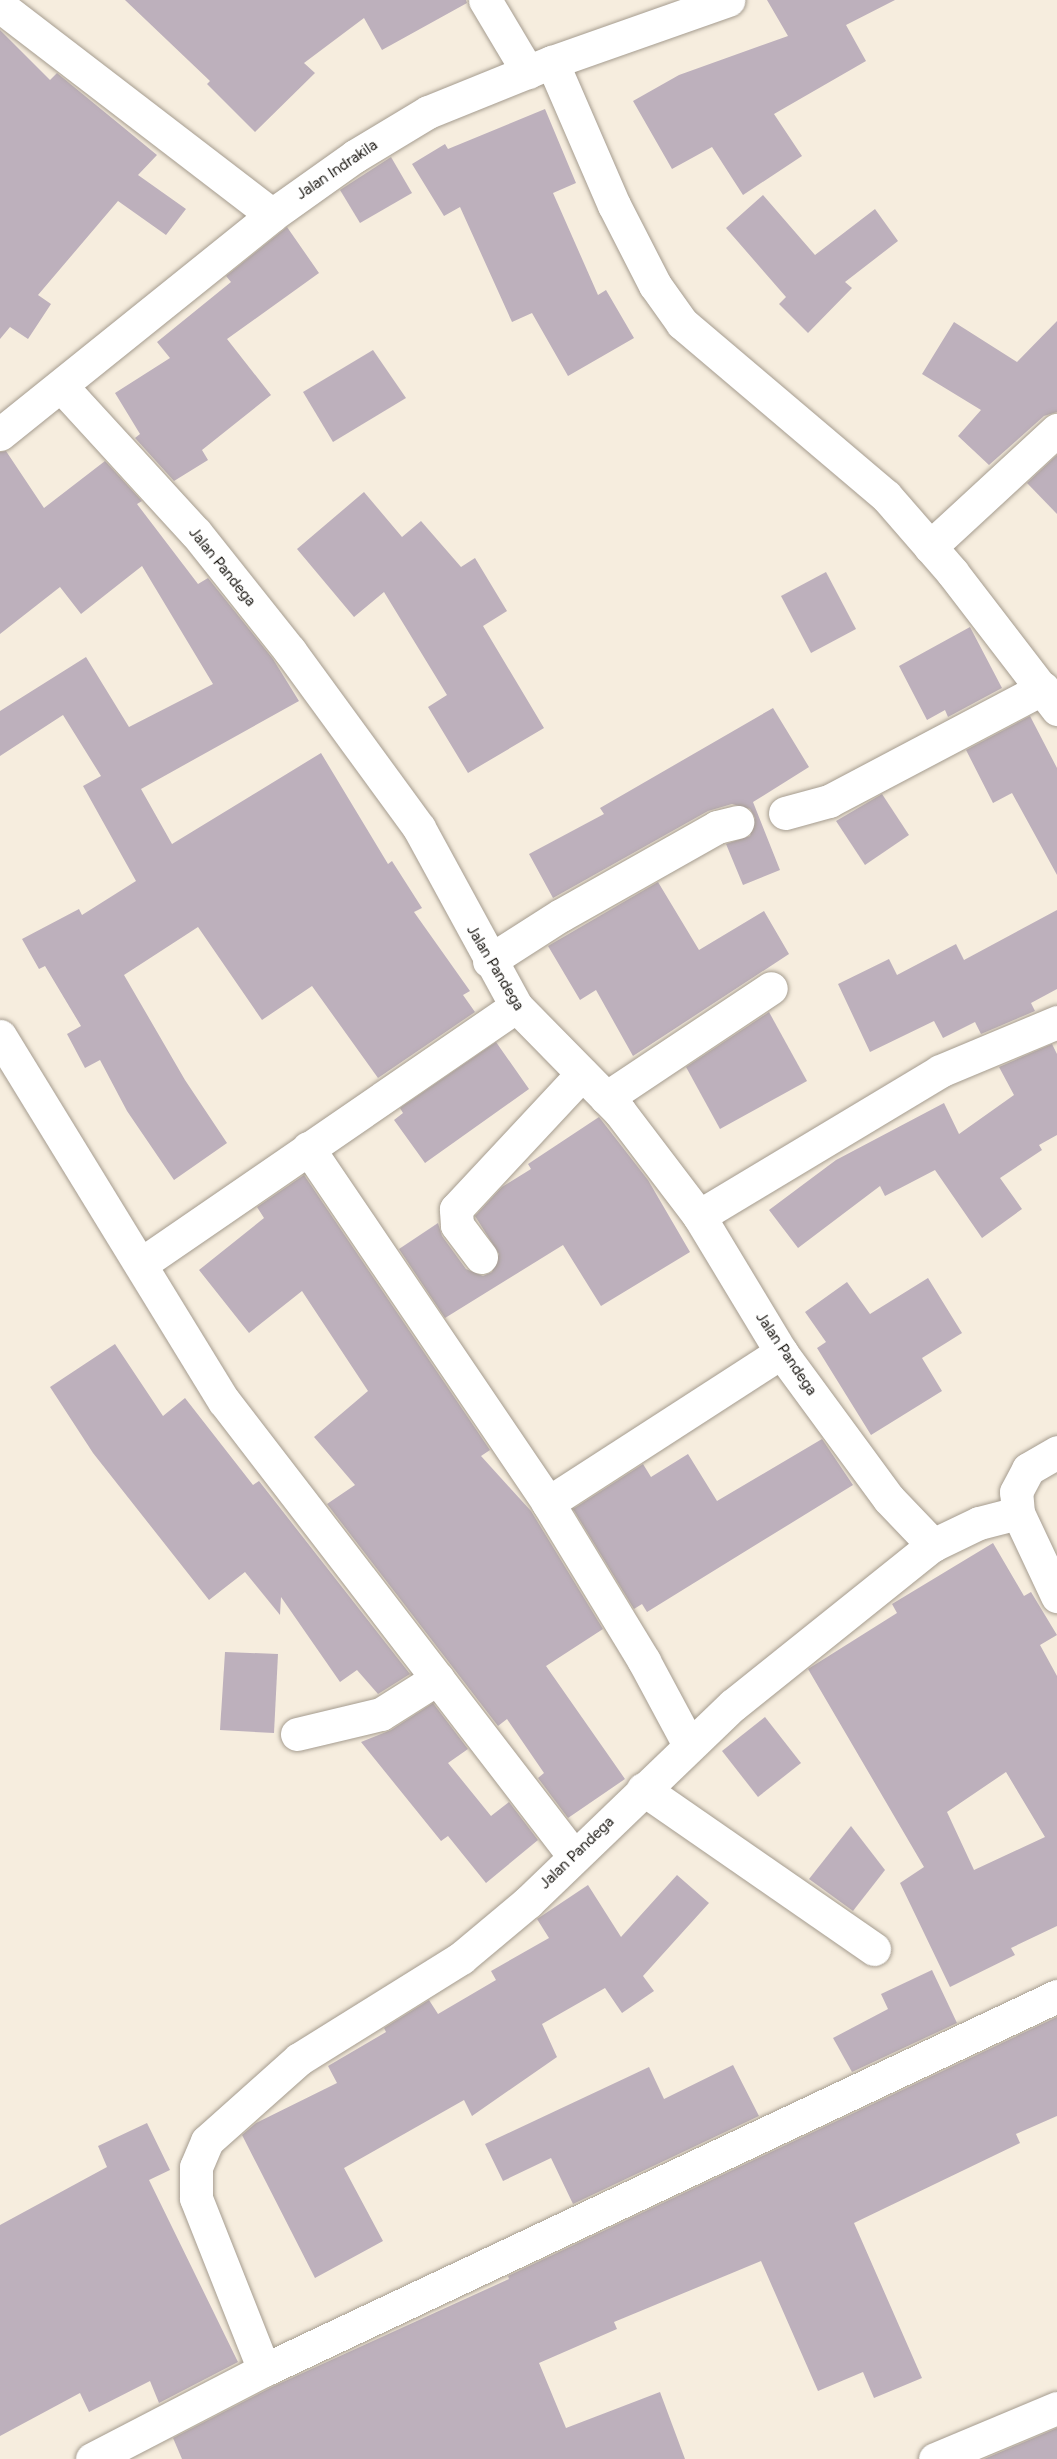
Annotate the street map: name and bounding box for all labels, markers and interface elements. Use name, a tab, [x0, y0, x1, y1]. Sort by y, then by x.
street label: Jalan Indrakila	[293, 136, 381, 204]
street label: Jalan Pandega	[185, 524, 259, 610]
street label: Jalan Pandega	[462, 922, 528, 1014]
street label: Jalan Pandega	[752, 1309, 820, 1399]
street label: Jalan Pandega	[536, 1813, 618, 1893]

